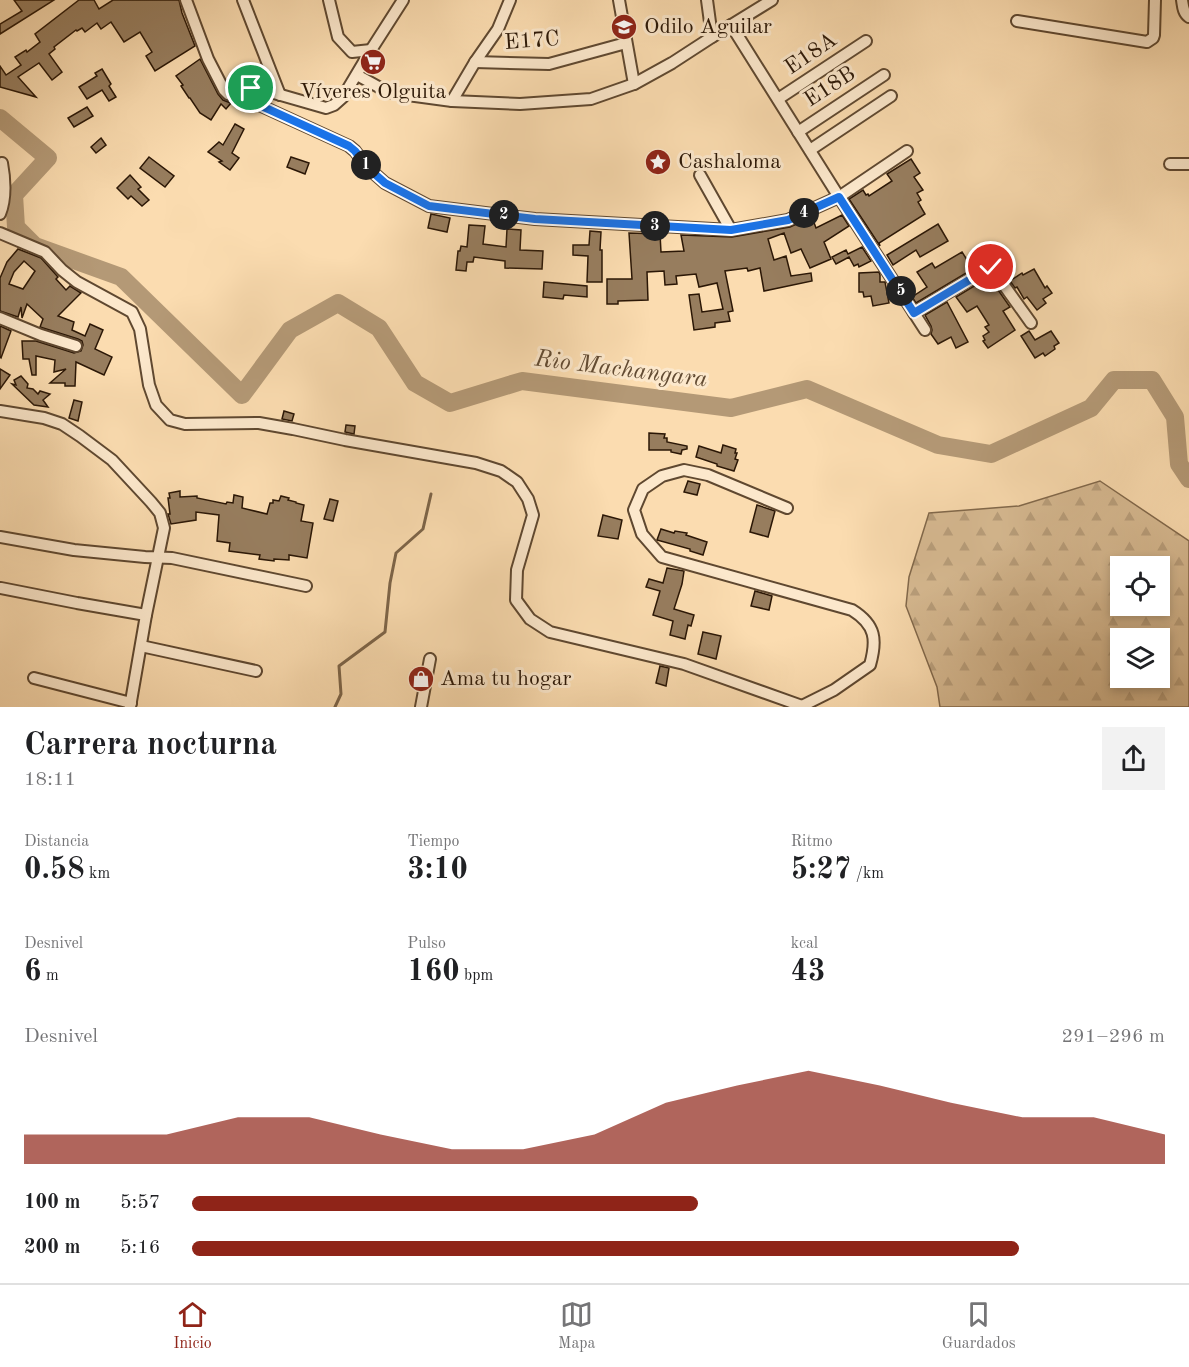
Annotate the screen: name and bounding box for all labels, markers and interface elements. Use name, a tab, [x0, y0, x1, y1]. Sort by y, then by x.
school or university icon: Odilo Aguilar	[609, 12, 639, 42]
place label: Odilo Aguilar	[644, 16, 772, 38]
street label: E17C	[504, 28, 560, 54]
street label: E18A	[781, 29, 841, 79]
supermarket icon: Víveres Olguita	[358, 47, 388, 77]
pin	[225, 62, 276, 113]
street label: E18B	[801, 63, 859, 111]
icon: arrive	[234, 71, 267, 104]
place label: Víveres Olguita	[299, 81, 447, 103]
place icon: Cashaloma	[643, 147, 673, 177]
pin: 1	[351, 150, 381, 180]
place label: Cashaloma	[678, 151, 781, 173]
text: 1	[361, 157, 371, 173]
pin: 4	[789, 198, 819, 228]
pin: 2	[489, 200, 519, 230]
text: 4	[799, 205, 809, 221]
text: 2	[499, 207, 509, 223]
pin: 3	[640, 211, 670, 241]
text: 3	[650, 218, 660, 234]
pin	[965, 241, 1016, 292]
icon: check	[974, 250, 1007, 283]
pin: 5	[886, 276, 916, 306]
text: 5	[896, 283, 906, 299]
water label: Rio Machangara	[532, 347, 709, 393]
map controls	[1110, 556, 1170, 688]
button: locate	[1110, 556, 1170, 616]
button: layers	[1110, 628, 1170, 688]
shop icon: Ama tu hogar	[406, 664, 436, 694]
place label: Ama tu hogar	[440, 668, 572, 690]
button: share	[1102, 727, 1165, 790]
text: Carrera nocturna	[24, 729, 277, 762]
text: 18:11	[24, 770, 76, 790]
text: Distancia	[24, 834, 89, 850]
text: Tiempo	[407, 834, 459, 850]
text: Ritmo	[791, 834, 833, 850]
text: 0.58	[24, 855, 85, 885]
text: 3:10	[407, 855, 468, 885]
text: 5:27	[791, 855, 851, 885]
text: km	[85, 866, 110, 882]
text: /km	[851, 866, 884, 882]
text: Desnivel	[24, 936, 83, 952]
text: Pulso	[407, 936, 446, 952]
text: kcal	[791, 936, 818, 952]
text: 6	[24, 957, 41, 987]
text: 160	[407, 957, 460, 987]
text: 43	[791, 957, 825, 987]
text: m	[41, 968, 59, 984]
text: bpm	[460, 968, 493, 984]
text: Desnivel	[24, 1027, 98, 1047]
text: 291–296 m	[1062, 1027, 1165, 1047]
text: 100 m	[24, 1193, 80, 1213]
text: 5:57	[120, 1193, 160, 1213]
text: 200 m	[24, 1238, 80, 1258]
text: 5:16	[120, 1238, 160, 1258]
tab: Inicio	[173, 1298, 212, 1354]
tab: Mapa	[558, 1298, 595, 1354]
tab: Guardados	[942, 1298, 1016, 1354]

